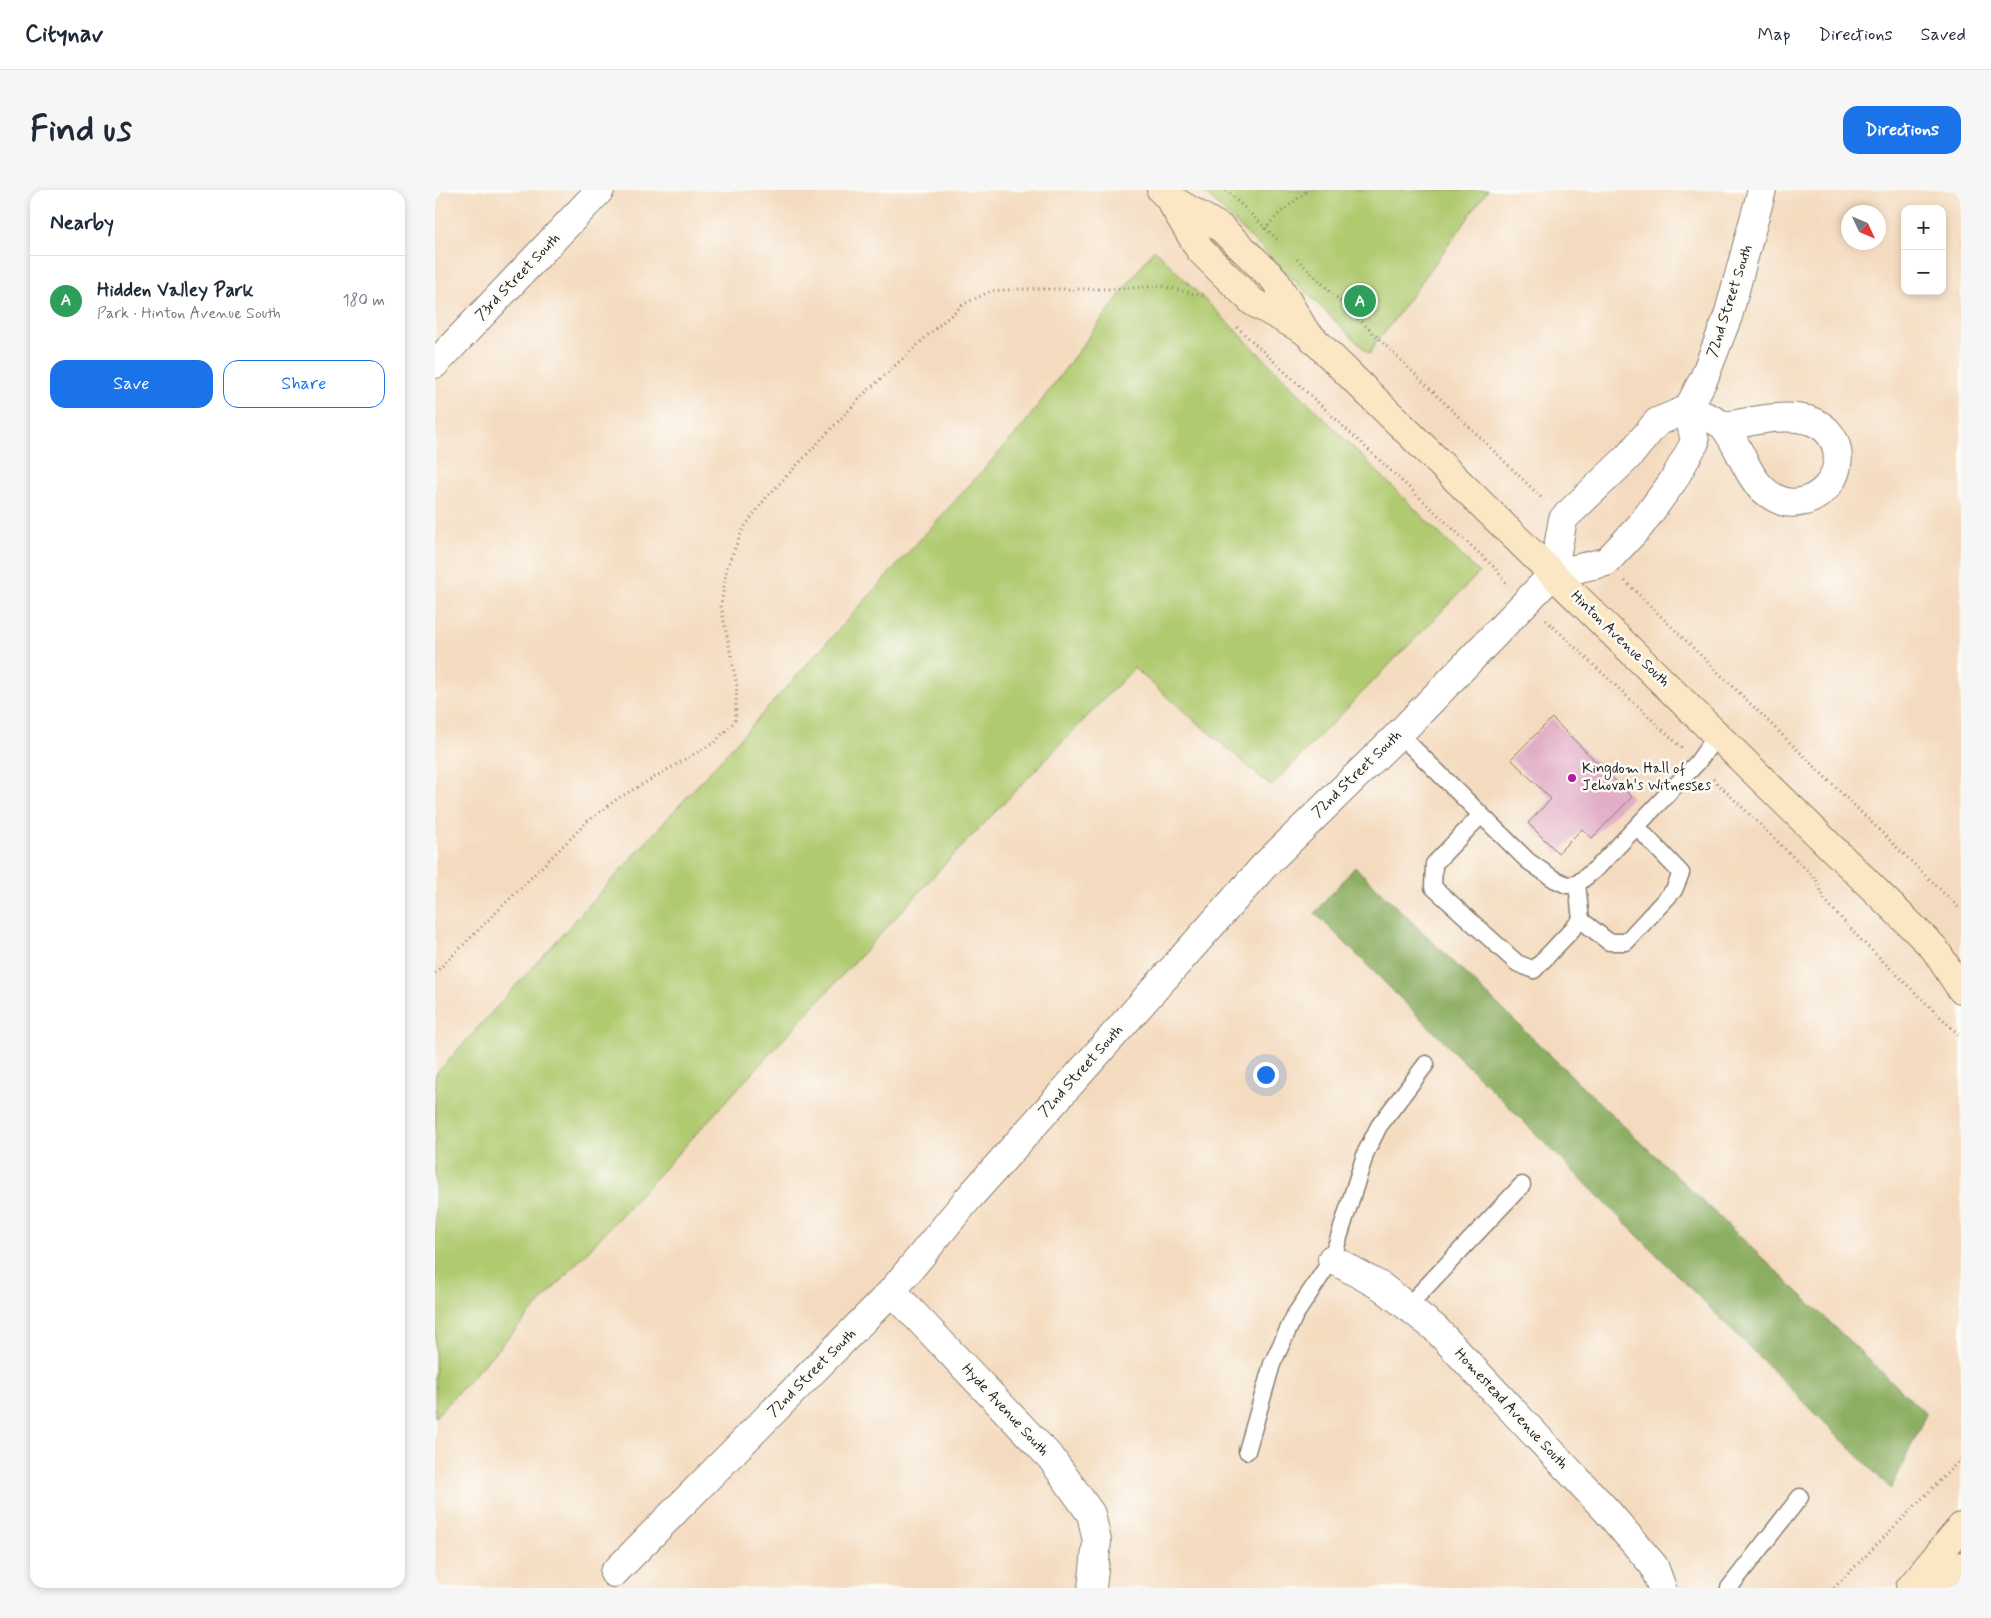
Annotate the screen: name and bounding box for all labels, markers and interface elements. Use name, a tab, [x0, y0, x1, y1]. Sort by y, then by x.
text: Citynav	[25, 19, 103, 50]
text: Map	[1758, 23, 1791, 47]
text: Directions	[1819, 23, 1893, 47]
text: Saved	[1921, 23, 1966, 47]
button: Directions	[1843, 106, 1961, 154]
text: Find us	[30, 107, 132, 153]
north arrow	[1841, 205, 1886, 250]
map controls	[1901, 205, 1946, 295]
button: +	[1901, 205, 1946, 250]
text: Nearby	[50, 209, 114, 237]
street label: 73rd Street South	[471, 229, 565, 325]
street label: 72nd Street South	[1702, 242, 1758, 360]
button: −	[1901, 250, 1946, 295]
text: Hidden Valley Park	[97, 278, 253, 303]
pin: A	[1344, 282, 1376, 320]
text: A	[61, 290, 71, 311]
text: 180 m	[342, 290, 385, 311]
text: Park · Hinton Avenue South	[97, 303, 281, 324]
button: Save	[50, 360, 213, 408]
button: Share	[223, 360, 385, 408]
street label: Hinton Avenue South	[1566, 586, 1674, 692]
street label: 72nd Street South	[1308, 726, 1406, 822]
place label: Kingdom Hall of Jehovah's Witnesses	[1582, 759, 1712, 796]
marker: Kingdom Hall of Jehovah's Witnesses	[1566, 772, 1578, 784]
street label: 72nd Street South	[1034, 1021, 1128, 1121]
your location	[1253, 1062, 1279, 1088]
street label: 72nd Street South	[763, 1324, 861, 1422]
street label: Homestead Avenue South	[1450, 1344, 1572, 1474]
street label: Hyde Avenue South	[957, 1360, 1053, 1460]

